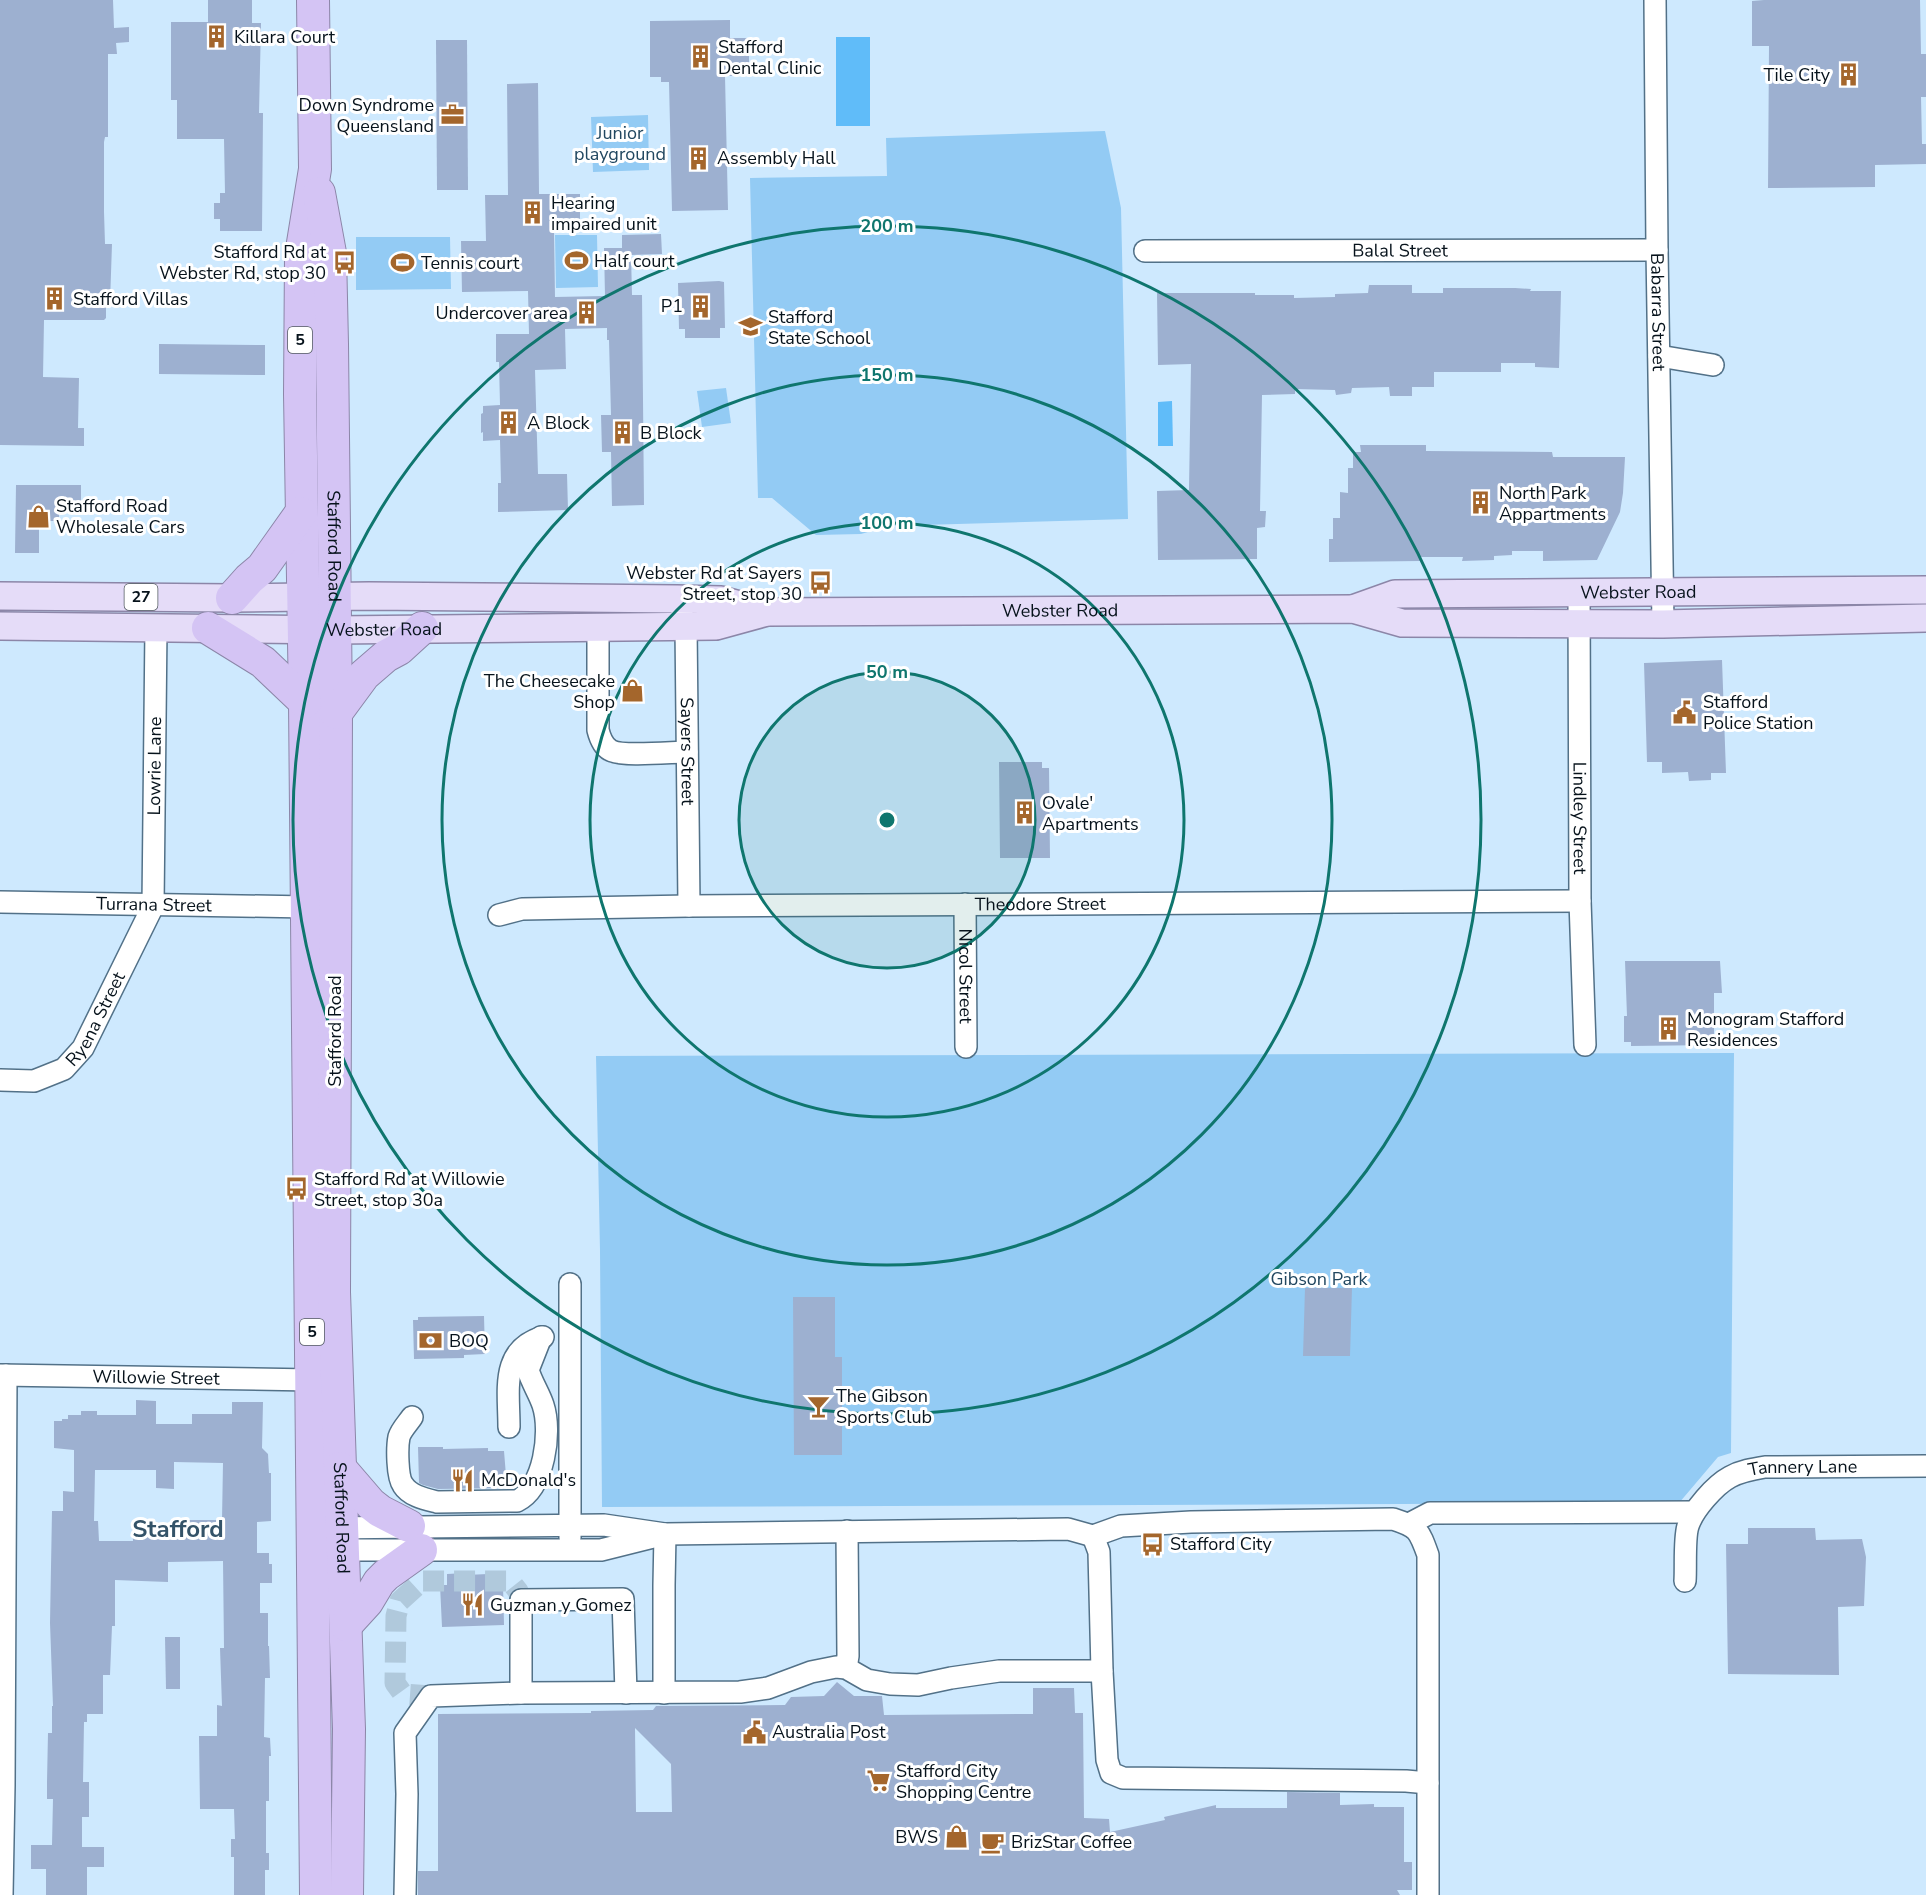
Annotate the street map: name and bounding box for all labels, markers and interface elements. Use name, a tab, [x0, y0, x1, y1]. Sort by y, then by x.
building icon: Killara Court	[203, 24, 229, 50]
place label: Killara Court	[234, 25, 336, 49]
place label: Stafford Dental Clinic	[718, 35, 821, 80]
building icon: Stafford Dental Clinic	[687, 44, 713, 70]
building icon: Tile City	[1835, 62, 1861, 88]
place label: Tile City	[1764, 63, 1831, 87]
place label: Down Syndrome Queensland	[299, 93, 434, 138]
office icon: Down Syndrome Queensland	[439, 102, 465, 128]
park label: Junior playground	[574, 121, 666, 166]
building icon: Assembly Hall	[686, 145, 712, 171]
place label: Assembly Hall	[717, 146, 836, 170]
place label: Hearing impaired unit	[551, 191, 657, 236]
building icon: Hearing impaired unit	[520, 200, 546, 226]
text: 200 m	[860, 214, 914, 238]
street label: Balal Street	[1352, 238, 1449, 263]
place label: Stafford Rd at Webster Rd, stop 30	[159, 240, 327, 285]
sports icon: Half court	[563, 248, 589, 274]
bus stop icon: Stafford Rd at Webster Rd, stop 30	[331, 249, 357, 275]
place label: Half court	[594, 249, 675, 273]
sports icon: Tennis court	[390, 250, 416, 276]
place label: Tennis court	[421, 251, 520, 275]
street label: Babarra Street	[1645, 253, 1671, 372]
building icon: Stafford Villas	[42, 286, 68, 312]
place label: Stafford Villas	[73, 287, 188, 311]
building icon: P1	[688, 293, 714, 319]
place label: P1	[661, 294, 683, 318]
building icon: Undercover area	[573, 300, 599, 326]
place label: Undercover area	[435, 301, 568, 325]
place label: Stafford State School	[768, 305, 871, 350]
school or university icon: Stafford State School	[737, 314, 763, 340]
road number: 5	[288, 327, 312, 353]
text: 150 m	[860, 363, 914, 387]
building icon: A Block	[496, 410, 522, 436]
place label: A Block	[527, 411, 590, 435]
building icon: B Block	[609, 420, 635, 446]
place label: B Block	[640, 421, 703, 445]
place label: North Park Appartments	[1499, 481, 1606, 526]
street label: Stafford Road	[322, 490, 347, 602]
building icon: North Park Appartments	[1468, 490, 1494, 516]
place label: Stafford Road Wholesale Cars	[56, 494, 185, 539]
shop icon: Stafford Road Wholesale Cars	[25, 503, 51, 529]
text: 100 m	[860, 511, 914, 535]
place label: Webster Rd at Sayers Street, stop 30	[626, 561, 802, 606]
bus stop icon: Webster Rd at Sayers Street, stop 30	[807, 570, 833, 596]
street label: Webster Road	[1580, 580, 1697, 605]
road number: 27	[124, 584, 158, 610]
street label: Webster Road	[1002, 598, 1118, 623]
street label: Webster Road	[326, 617, 442, 642]
text: 50 m	[866, 660, 908, 684]
place label: The Cheesecake Shop	[484, 669, 615, 714]
shop icon: The Cheesecake Shop	[620, 678, 646, 704]
place label: Stafford Police Station	[1703, 690, 1813, 735]
street label: Sayers Street	[675, 697, 700, 806]
public building icon: Stafford Police Station	[1672, 699, 1698, 725]
street label: Lowrie Lane	[142, 716, 167, 815]
street label: Lindley Street	[1568, 762, 1592, 875]
place label: Ovale' Apartments	[1042, 791, 1139, 836]
building icon: Ovale' Apartments	[1011, 800, 1037, 826]
centre of rings	[877, 810, 897, 830]
street label: Turrana Street	[96, 892, 213, 917]
street label: Theodore Street	[975, 892, 1106, 916]
street label: Nicol Street	[953, 929, 978, 1024]
street label: Ryena Street	[60, 967, 131, 1071]
street label: Stafford Road	[323, 975, 347, 1087]
place label: Monogram Stafford Residences	[1687, 1007, 1844, 1052]
building icon: Monogram Stafford Residences	[1656, 1016, 1682, 1042]
place label: Stafford Rd at Willowie Street, stop 30a	[314, 1167, 505, 1212]
bus stop icon: Stafford Rd at Willowie Street, stop 30a	[283, 1176, 309, 1202]
park label: Gibson Park	[1270, 1267, 1369, 1291]
road number: 5	[300, 1319, 324, 1345]
bank icon: BOQ	[418, 1328, 444, 1354]
place label: BOQ	[449, 1329, 489, 1353]
street label: Willowie Street	[92, 1364, 220, 1391]
place label: The Gibson Sports Club	[836, 1384, 932, 1429]
bar icon: The Gibson Sports Club	[805, 1393, 831, 1419]
street label: Tannery Lane	[1746, 1454, 1857, 1482]
street label: Stafford Road	[328, 1462, 356, 1574]
restaurant icon: McDonald's	[450, 1467, 476, 1493]
place label: McDonald's	[481, 1468, 576, 1492]
district label: Stafford	[132, 1513, 224, 1545]
bus stop icon: Stafford City	[1139, 1531, 1165, 1557]
place label: Stafford City	[1170, 1532, 1272, 1556]
restaurant icon: Guzman y Gomez	[459, 1592, 485, 1618]
place label: Guzman y Gomez	[490, 1593, 632, 1617]
public building icon: Australia Post	[741, 1719, 767, 1745]
place label: Australia Post	[772, 1720, 886, 1744]
place label: Stafford City Shopping Centre	[896, 1759, 1031, 1804]
supermarket icon: Stafford City Shopping Centre	[865, 1768, 891, 1794]
shop icon: BWS	[943, 1824, 969, 1850]
place label: BWS	[895, 1825, 938, 1849]
cafe icon: BrizStar Coffee	[980, 1829, 1006, 1855]
place label: BrizStar Coffee	[1011, 1830, 1132, 1854]

